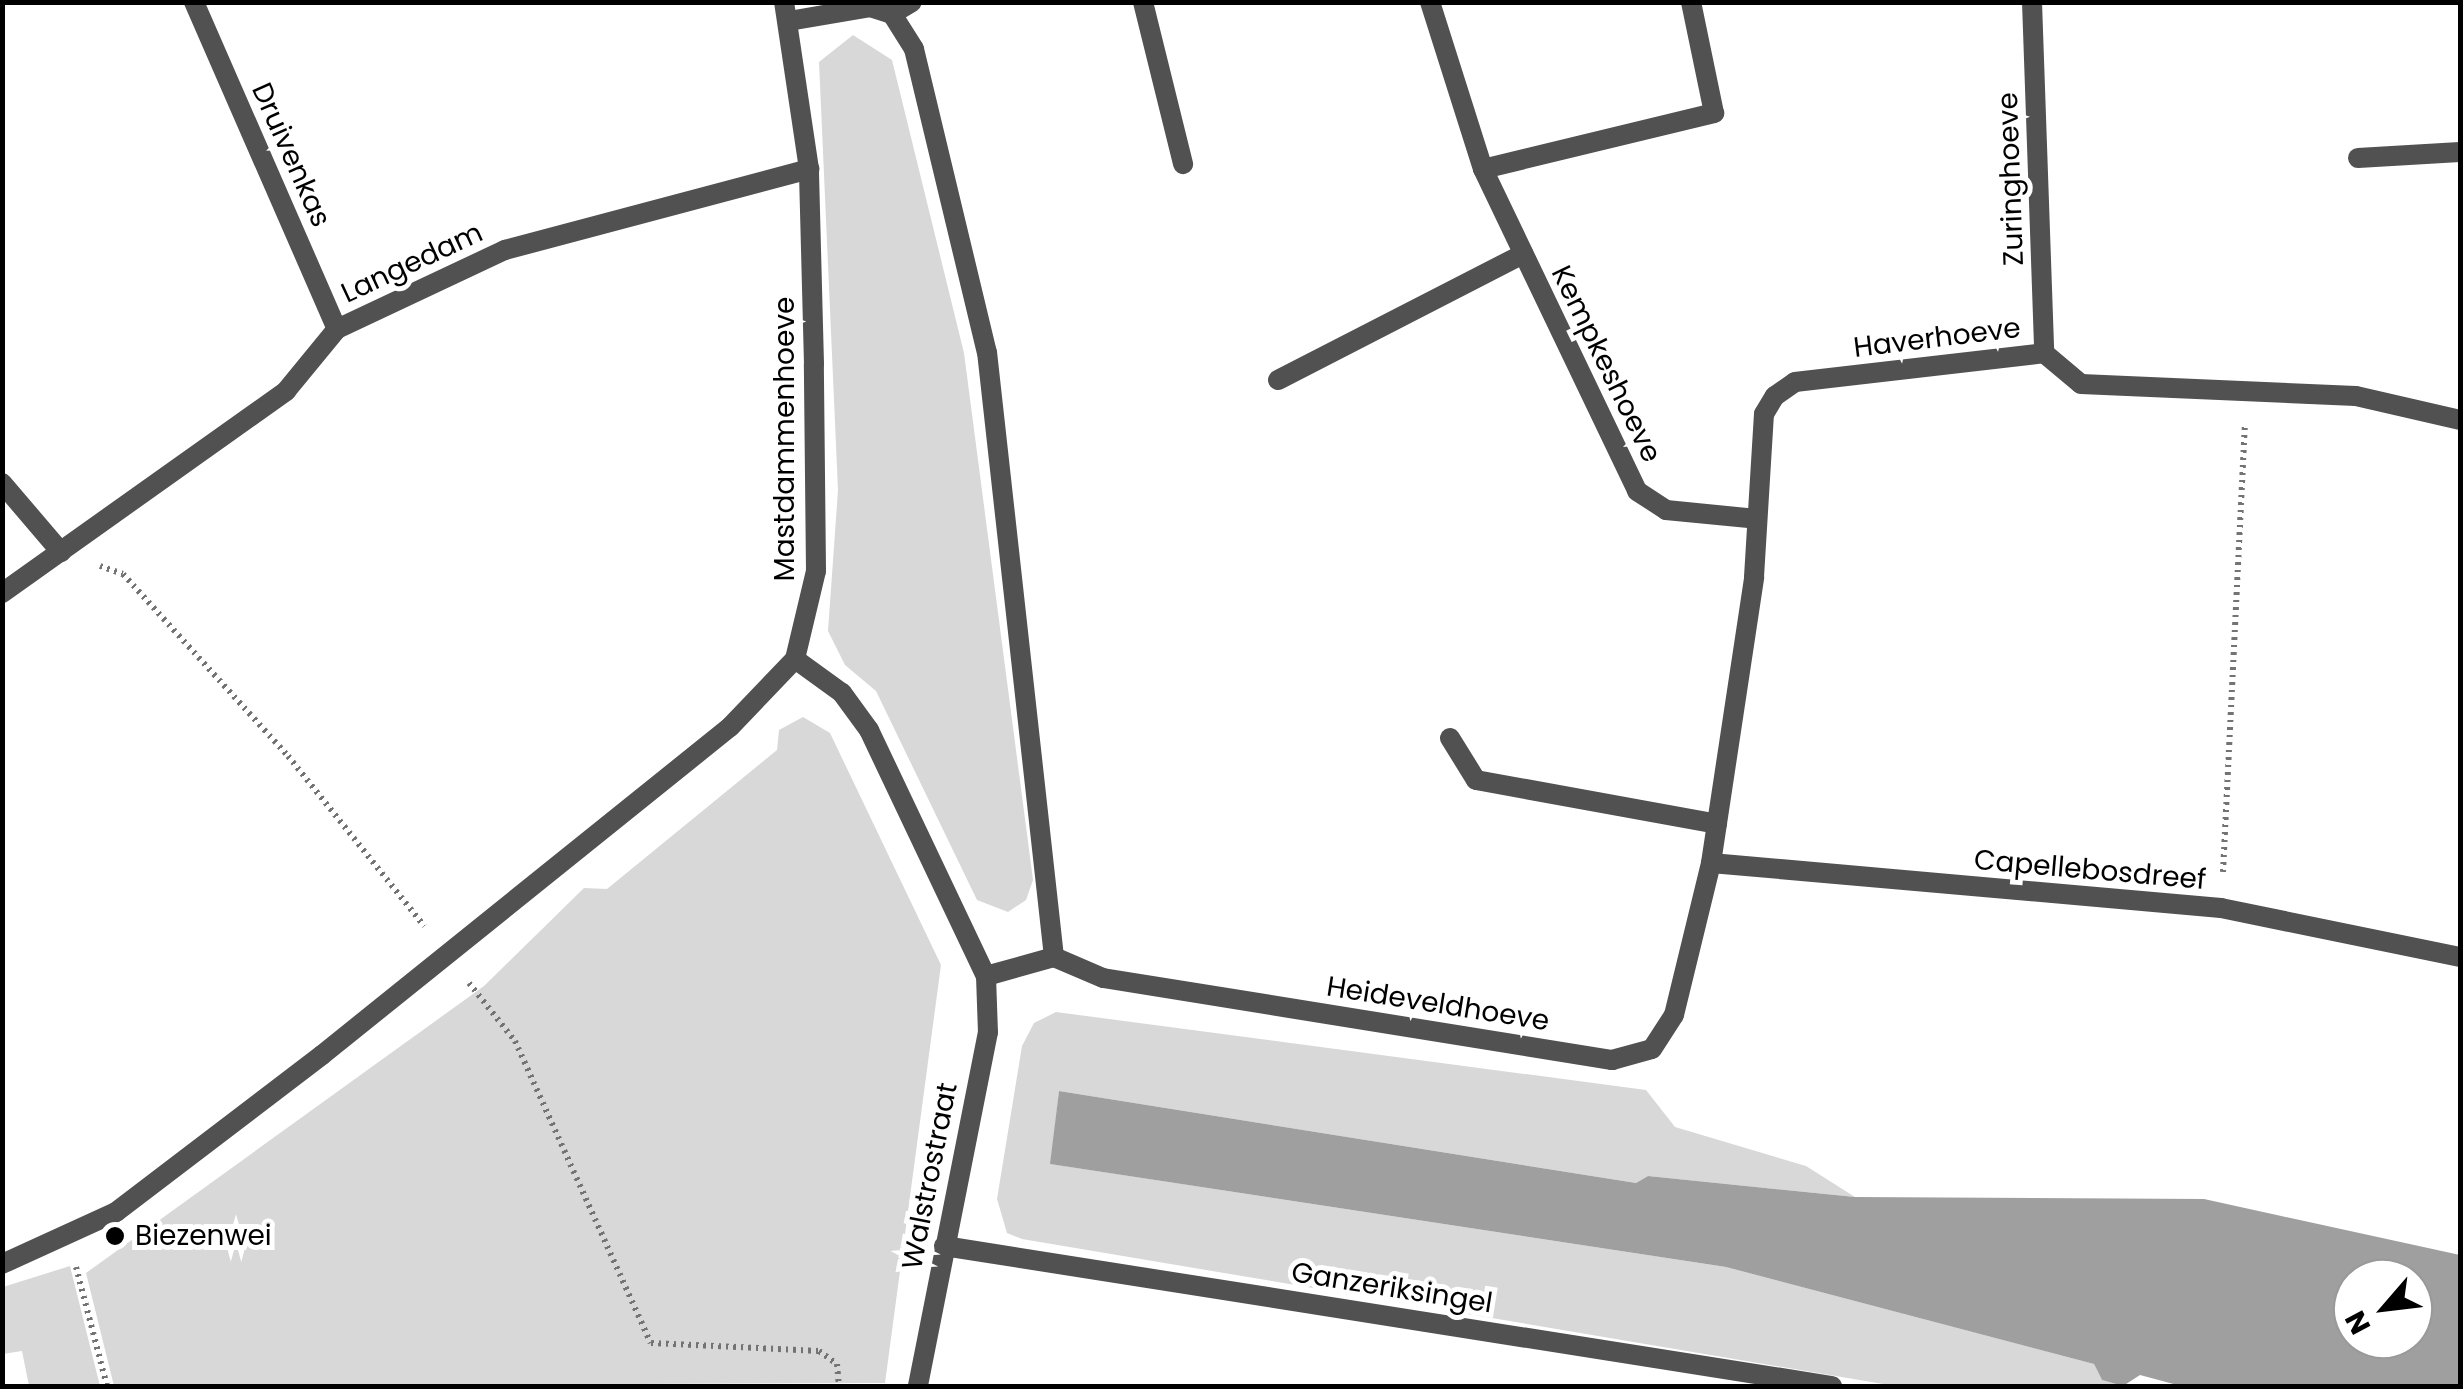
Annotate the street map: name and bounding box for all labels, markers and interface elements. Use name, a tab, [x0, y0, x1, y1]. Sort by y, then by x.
street label: Druivenkas	[244, 78, 338, 232]
street label: Zuringhoeve	[1991, 92, 2031, 266]
street label: Langedam	[336, 216, 488, 310]
street label: Kempkeshoeve	[1544, 260, 1668, 468]
street label: Mastdammenhoeve	[768, 297, 802, 581]
street label: Haverhoeve	[1852, 311, 2022, 365]
street label: Capellebosdreef	[1973, 843, 2207, 897]
street label: Heideveldhoeve	[1324, 970, 1552, 1038]
street label: Walstrostraat	[895, 1080, 965, 1272]
place label: Biezenwei	[135, 1219, 272, 1253]
marker: Biezenwei	[104, 1225, 126, 1247]
street label: Ganzeriksingel	[1289, 1256, 1495, 1320]
north arrow	[2333, 1259, 2433, 1359]
text: N	[2336, 1304, 2380, 1341]

